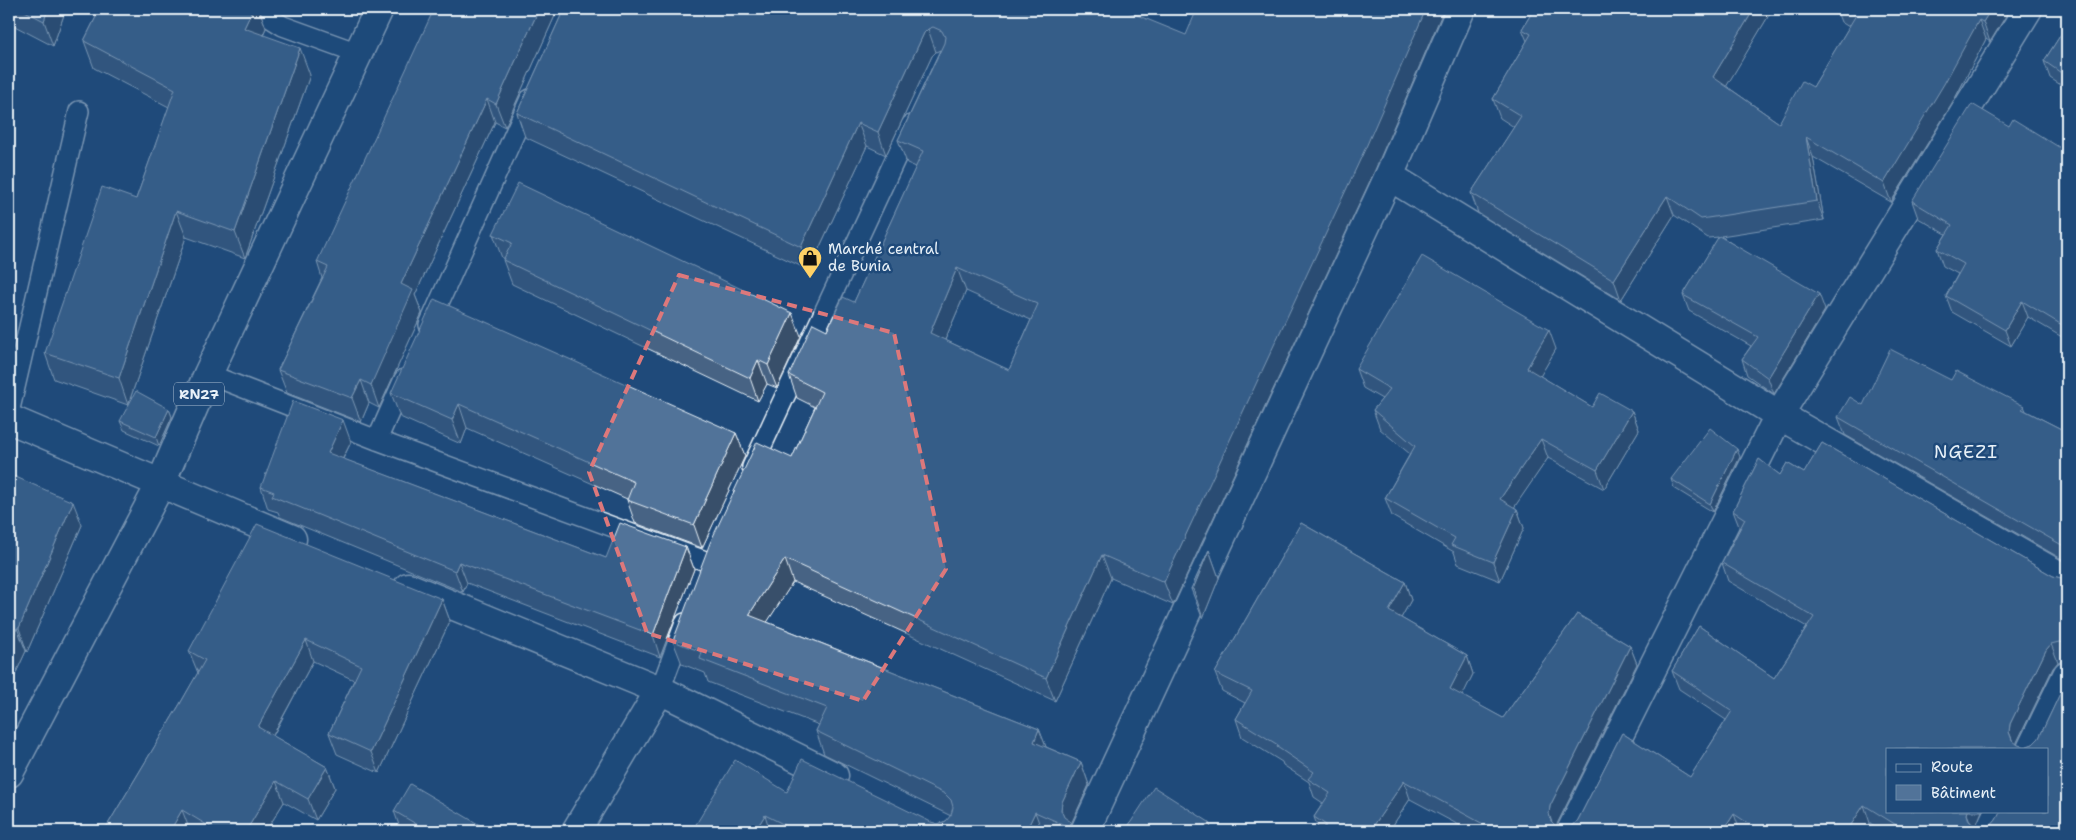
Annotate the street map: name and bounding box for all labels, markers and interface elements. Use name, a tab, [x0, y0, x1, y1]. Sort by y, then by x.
place label: Marché central de Bunia	[828, 239, 939, 276]
shop icon: Marché central de Bunia	[797, 245, 823, 279]
road number: RN27	[174, 382, 224, 406]
district label: NGEZI	[1934, 440, 1998, 464]
legend	[1886, 748, 2048, 812]
text: Route	[1931, 757, 1973, 777]
text: Bâtiment	[1931, 783, 1996, 803]

